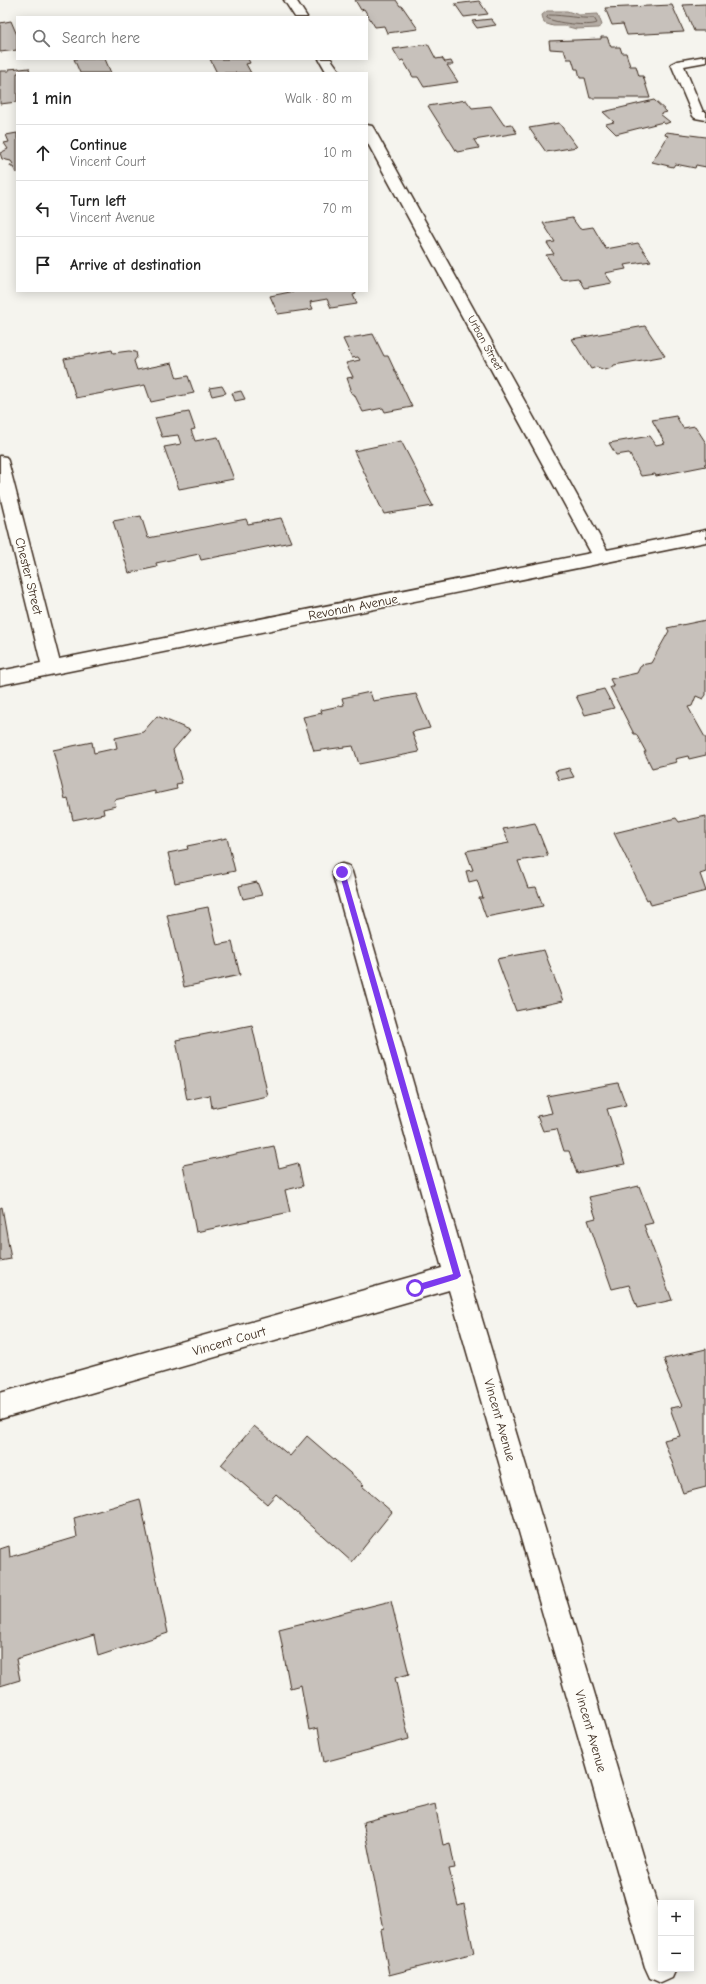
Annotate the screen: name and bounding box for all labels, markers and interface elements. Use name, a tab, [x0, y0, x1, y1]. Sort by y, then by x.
search box	[16, 16, 368, 60]
icon: search	[30, 27, 52, 49]
text: Search here	[62, 29, 140, 47]
text: 1 min	[32, 89, 72, 108]
text: Walk · 80 m	[285, 91, 352, 106]
text: Continue	[70, 136, 127, 154]
icon: ahead	[32, 142, 54, 164]
text: 10 m	[324, 145, 352, 160]
text: Vincent Court	[70, 154, 146, 169]
text: Turn left	[70, 192, 126, 210]
icon: left	[32, 198, 54, 220]
text: 70 m	[323, 201, 352, 216]
text: Vincent Avenue	[70, 210, 155, 225]
icon: arrive	[32, 254, 54, 276]
text: Arrive at destination	[70, 256, 201, 274]
street label: Urban Street	[465, 313, 506, 373]
street label: Chester Street	[12, 536, 46, 617]
street label: Revonah Avenue	[307, 591, 400, 623]
route end	[333, 863, 351, 881]
route start	[406, 1279, 424, 1297]
street label: Vincent Court	[191, 1323, 269, 1359]
street label: Vincent Avenue	[481, 1377, 519, 1463]
street label: Vincent Avenue	[572, 1688, 610, 1774]
map controls	[658, 1900, 694, 1972]
button: +	[658, 1900, 694, 1936]
button: −	[658, 1936, 694, 1972]

